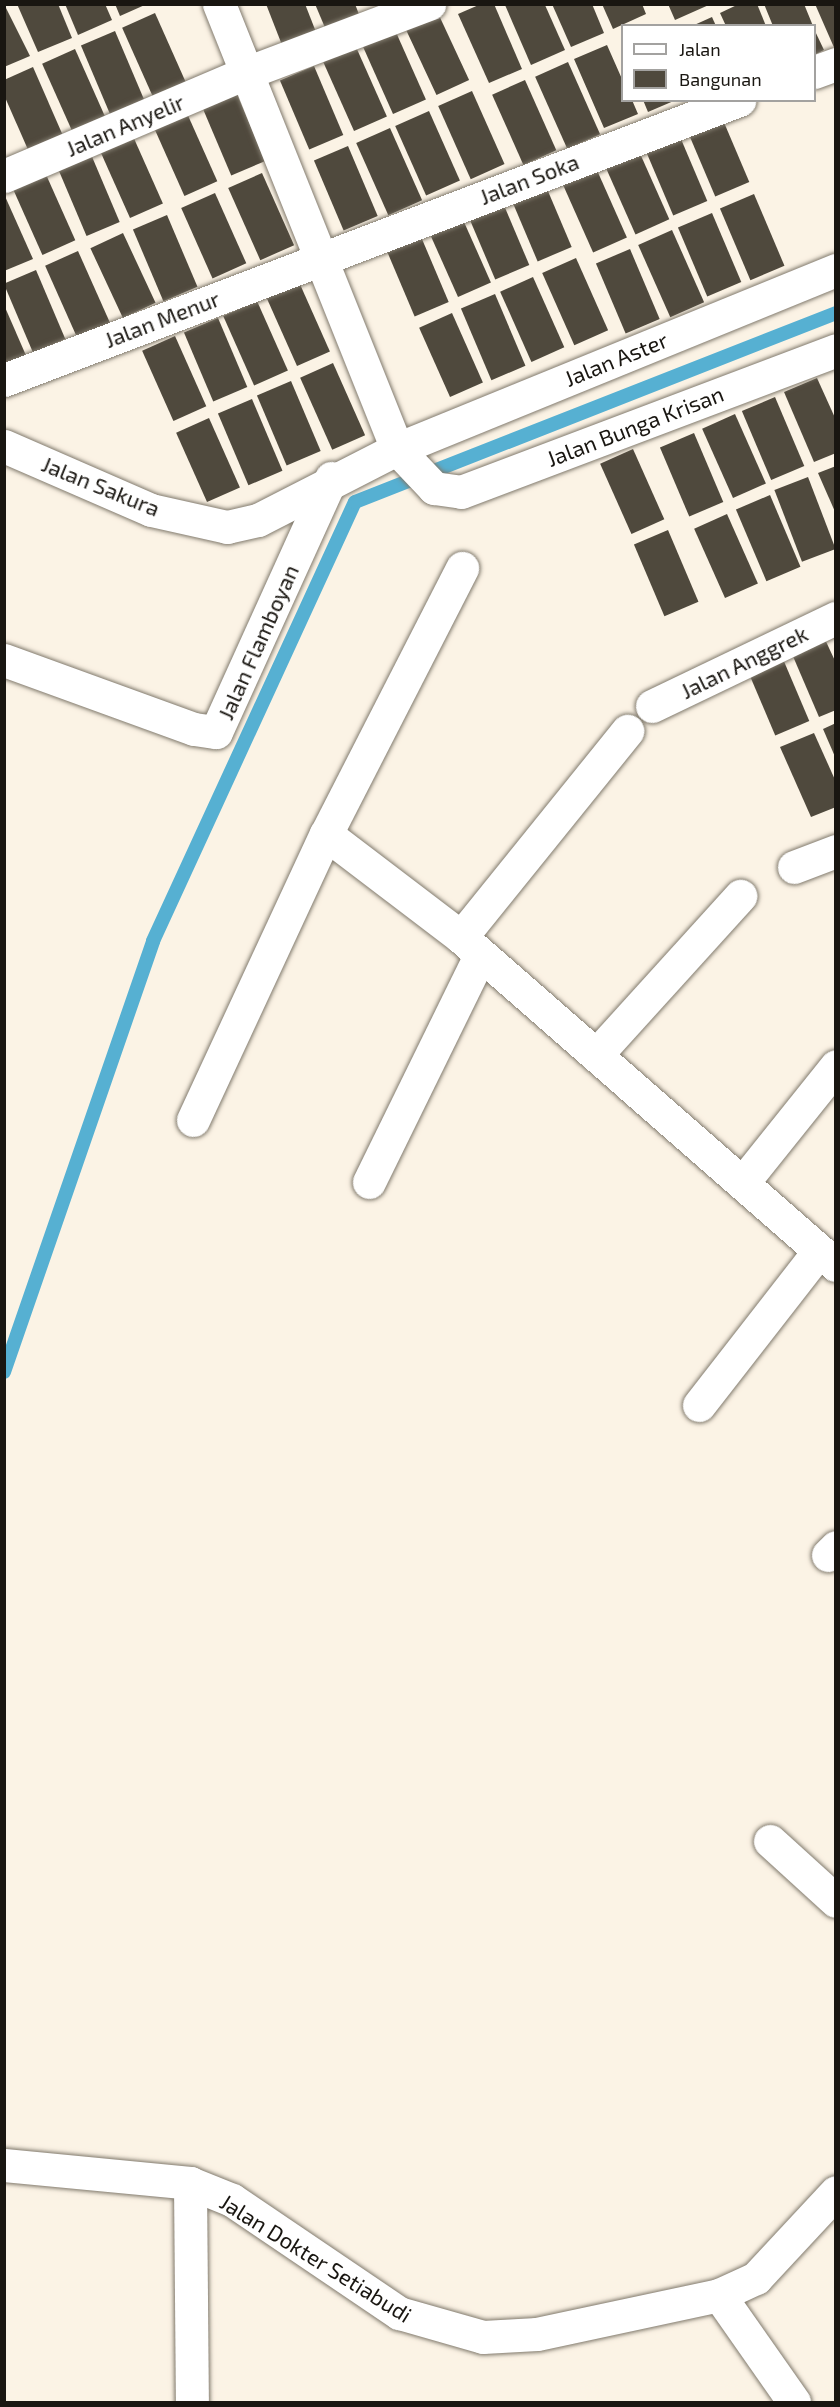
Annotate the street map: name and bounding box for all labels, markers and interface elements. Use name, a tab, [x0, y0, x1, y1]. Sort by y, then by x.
legend	[621, 24, 816, 102]
text: Jalan	[679, 38, 721, 60]
text: Bangunan	[679, 68, 762, 90]
street label: Jalan Anyelir	[62, 88, 188, 162]
street label: Jalan Soka	[476, 148, 582, 210]
street label: Jalan Menur	[101, 285, 223, 353]
street label: Jalan Aster	[560, 326, 672, 392]
street label: Jalan Bunga Krisan	[543, 380, 727, 472]
street label: Jalan Sakura	[38, 450, 164, 522]
street label: Jalan Flamboyan	[212, 560, 304, 724]
street label: Jalan Anggrek	[676, 620, 812, 704]
street label: Jalan Dokter Setiabudi	[215, 2188, 417, 2328]

